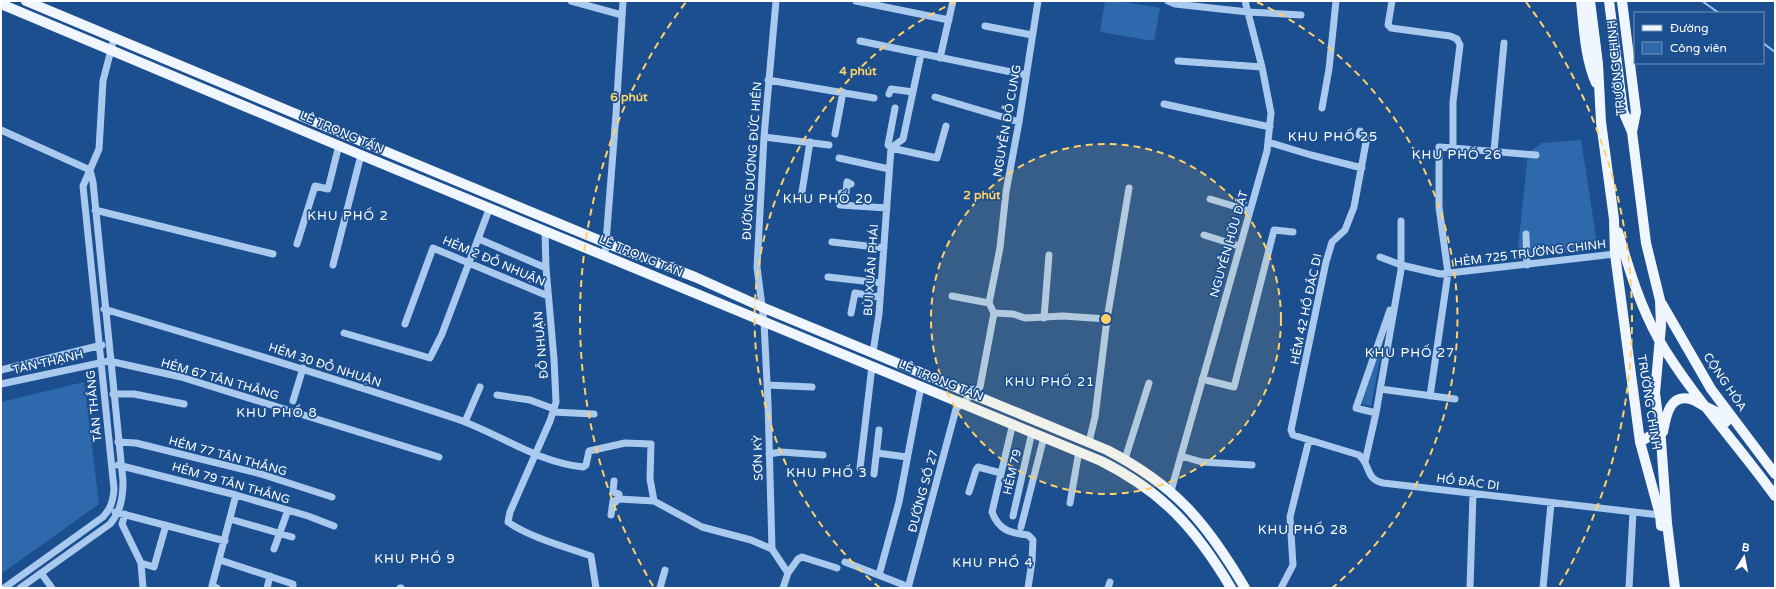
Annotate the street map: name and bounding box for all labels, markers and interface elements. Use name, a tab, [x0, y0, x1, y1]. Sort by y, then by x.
legend	[1634, 12, 1764, 64]
street label: TRƯỜNG CHINH	[1604, 19, 1628, 117]
text: Đường	[1670, 21, 1709, 35]
text: Công viên	[1670, 41, 1727, 55]
text: 4 phút	[839, 64, 877, 79]
street label: NGUYỄN ĐỖ CUNG	[990, 64, 1024, 178]
street label: ĐƯỜNG DƯƠNG ĐỨC HIỀN	[739, 81, 765, 241]
text: 6 phút	[610, 90, 648, 105]
street label: LÊ TRỌNG TẤN	[298, 108, 386, 156]
district label: KHU PHỐ 25	[1288, 128, 1378, 145]
district label: KHU PHỐ 26	[1412, 146, 1502, 163]
text: 2 phút	[963, 188, 1001, 203]
street label: NGUYỄN HỮU DẬT	[1207, 188, 1251, 299]
district label: KHU PHỐ 20	[783, 190, 873, 207]
district label: KHU PHỐ 2	[307, 207, 389, 224]
street label: BÙI XUÂN PHÁI	[861, 224, 881, 316]
street label: LÊ TRỌNG TẤN	[597, 232, 685, 280]
street label: HẺM 2 ĐỖ NHUẬN	[441, 233, 547, 289]
street label: HẺM 725 TRƯỜNG CHINH	[1453, 237, 1607, 269]
street label: HẺM 42 HỒ ĐẮC DI	[1287, 252, 1325, 366]
street label: ĐỖ NHUẬN	[531, 310, 551, 380]
centre of rings	[1099, 312, 1113, 326]
street label: HẺM 30 ĐỖ NHUẬN	[267, 340, 383, 390]
district label: KHU PHỐ 27	[1365, 344, 1455, 361]
street label: TÂN THẠNH	[11, 347, 85, 377]
street label: CỘNG HÒA	[1700, 350, 1750, 414]
street label: TRƯỜNG CHINH	[1635, 353, 1663, 451]
street label: HẺM 67 TÂN THẮNG	[159, 355, 281, 403]
street label: LÊ TRỌNG TẤN	[897, 357, 985, 403]
street label: TÂN THẮNG	[83, 369, 105, 443]
district label: KHU PHỐ 21	[1005, 373, 1095, 390]
district label: KHU PHỐ 8	[236, 404, 318, 421]
street label: HẺM 77 TÂN THẮNG	[167, 433, 289, 479]
street label: SƠN KỲ	[751, 435, 765, 481]
street label: ĐƯỜNG SỐ 27	[905, 448, 941, 534]
street label: HẺM 79	[1000, 448, 1024, 496]
street label: HẺM 79 TÂN THẮNG	[170, 459, 292, 507]
district label: KHU PHỐ 3	[786, 464, 868, 481]
street label: HỒ ĐẮC DI	[1436, 471, 1500, 493]
district label: KHU PHỐ 28	[1258, 521, 1348, 538]
north arrow	[1724, 537, 1764, 577]
text: B	[1741, 541, 1751, 555]
district label: KHU PHỐ 9	[374, 550, 456, 567]
district label: KHU PHỐ 4	[952, 554, 1034, 571]

